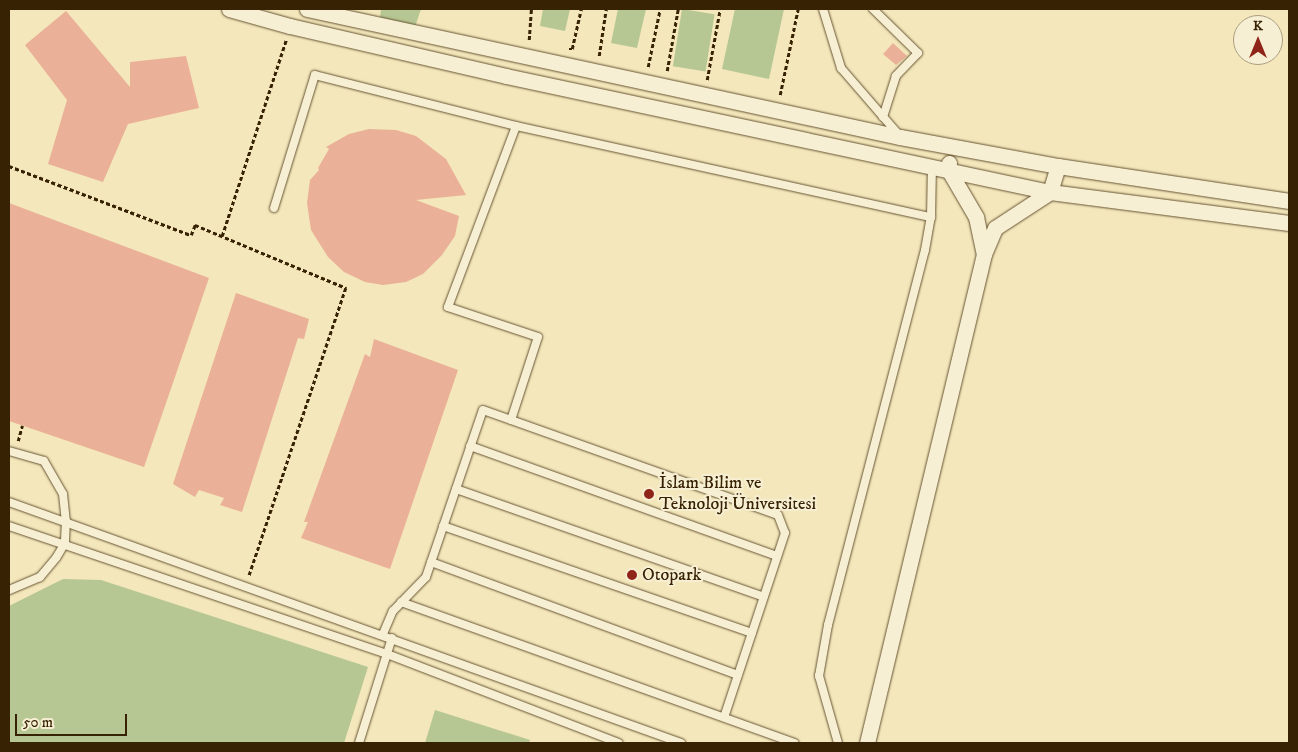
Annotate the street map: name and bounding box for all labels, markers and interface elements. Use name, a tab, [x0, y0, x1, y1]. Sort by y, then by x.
north arrow	[1233, 15, 1283, 65]
text: K	[1253, 17, 1263, 35]
place label: İslam Bilim ve Teknoloji Üniversitesi	[659, 473, 816, 516]
marker: İslam Bilim ve Teknoloji Üniversitesi	[643, 488, 655, 500]
place label: Otopark	[642, 564, 701, 586]
marker: Otopark	[626, 569, 638, 581]
scale bar	[18, 704, 130, 736]
text: 50 m	[23, 713, 53, 732]

